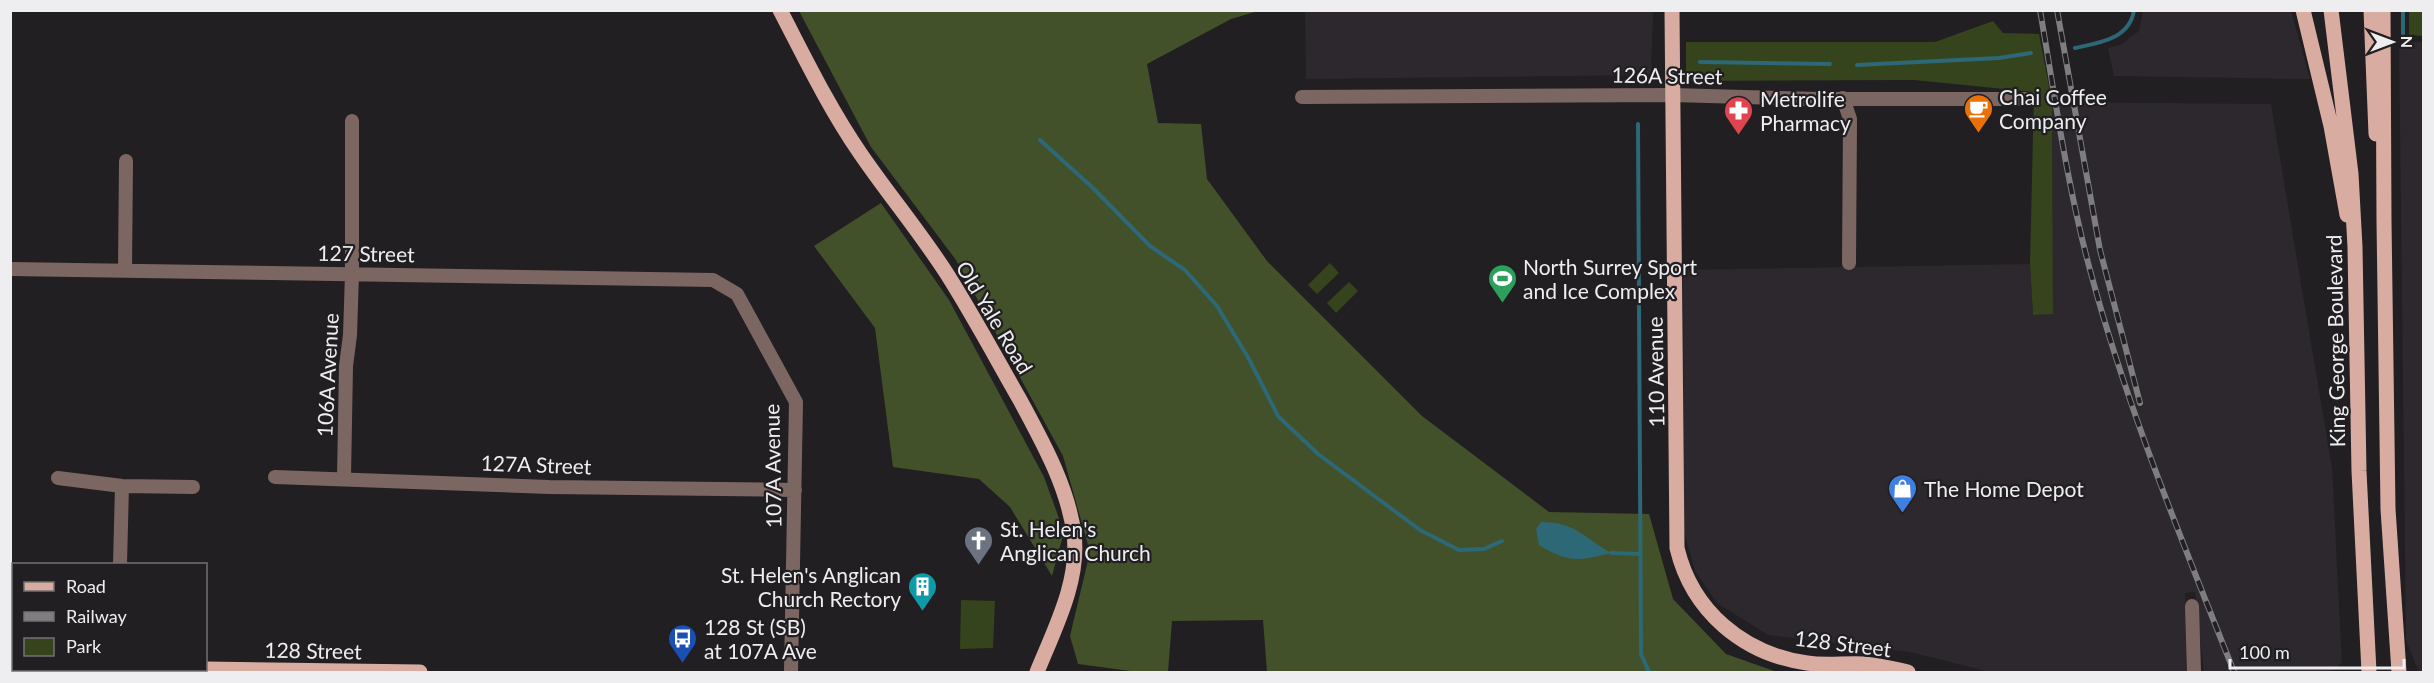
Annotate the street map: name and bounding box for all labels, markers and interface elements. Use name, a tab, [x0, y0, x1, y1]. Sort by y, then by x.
north arrow	[2362, 12, 2422, 72]
text: N	[2398, 36, 2417, 48]
street label: 126A Street	[1611, 62, 1723, 88]
place label: Chai Coffee Company	[1999, 84, 2107, 133]
place label: Metrolife Pharmacy	[1760, 86, 1851, 135]
cafe icon: Chai Coffee Company	[1962, 92, 1994, 134]
pharmacy icon: Metrolife Pharmacy	[1723, 94, 1755, 136]
street label: King George Boulevard	[2321, 234, 2349, 448]
street label: 127 Street	[317, 240, 415, 266]
place label: North Surrey Sport and Ice Complex	[1523, 254, 1698, 303]
street label: Old Yale Road	[952, 256, 1038, 378]
sports icon: North Surrey Sport and Ice Complex	[1486, 262, 1518, 304]
street label: 106A Avenue	[311, 312, 343, 438]
street label: 110 Avenue	[1642, 316, 1668, 428]
street label: 107A Avenue	[758, 404, 786, 528]
street label: 127A Street	[480, 450, 592, 478]
shop icon: The Home Depot	[1887, 472, 1919, 514]
place label: The Home Depot	[1924, 476, 2084, 501]
place label: St. Helen's Anglican Church	[1000, 516, 1151, 565]
church icon: St. Helen's Anglican Church	[963, 524, 995, 566]
place label: St. Helen's Anglican Church Rectory	[721, 562, 901, 611]
legend	[12, 563, 207, 671]
building icon: St. Helen's Anglican Church Rectory	[906, 570, 938, 612]
text: Road	[66, 575, 106, 597]
text: Railway	[66, 605, 127, 627]
place label: 128 St (SB) at 107A Ave	[704, 614, 817, 663]
bus stop icon: 128 St (SB) at 107A Ave	[667, 622, 699, 664]
street label: 128 Street	[1793, 625, 1893, 661]
scale bar	[2230, 632, 2404, 670]
text: Park	[66, 635, 102, 657]
street label: 128 Street	[264, 637, 362, 663]
text: 100 m	[2239, 641, 2290, 663]

